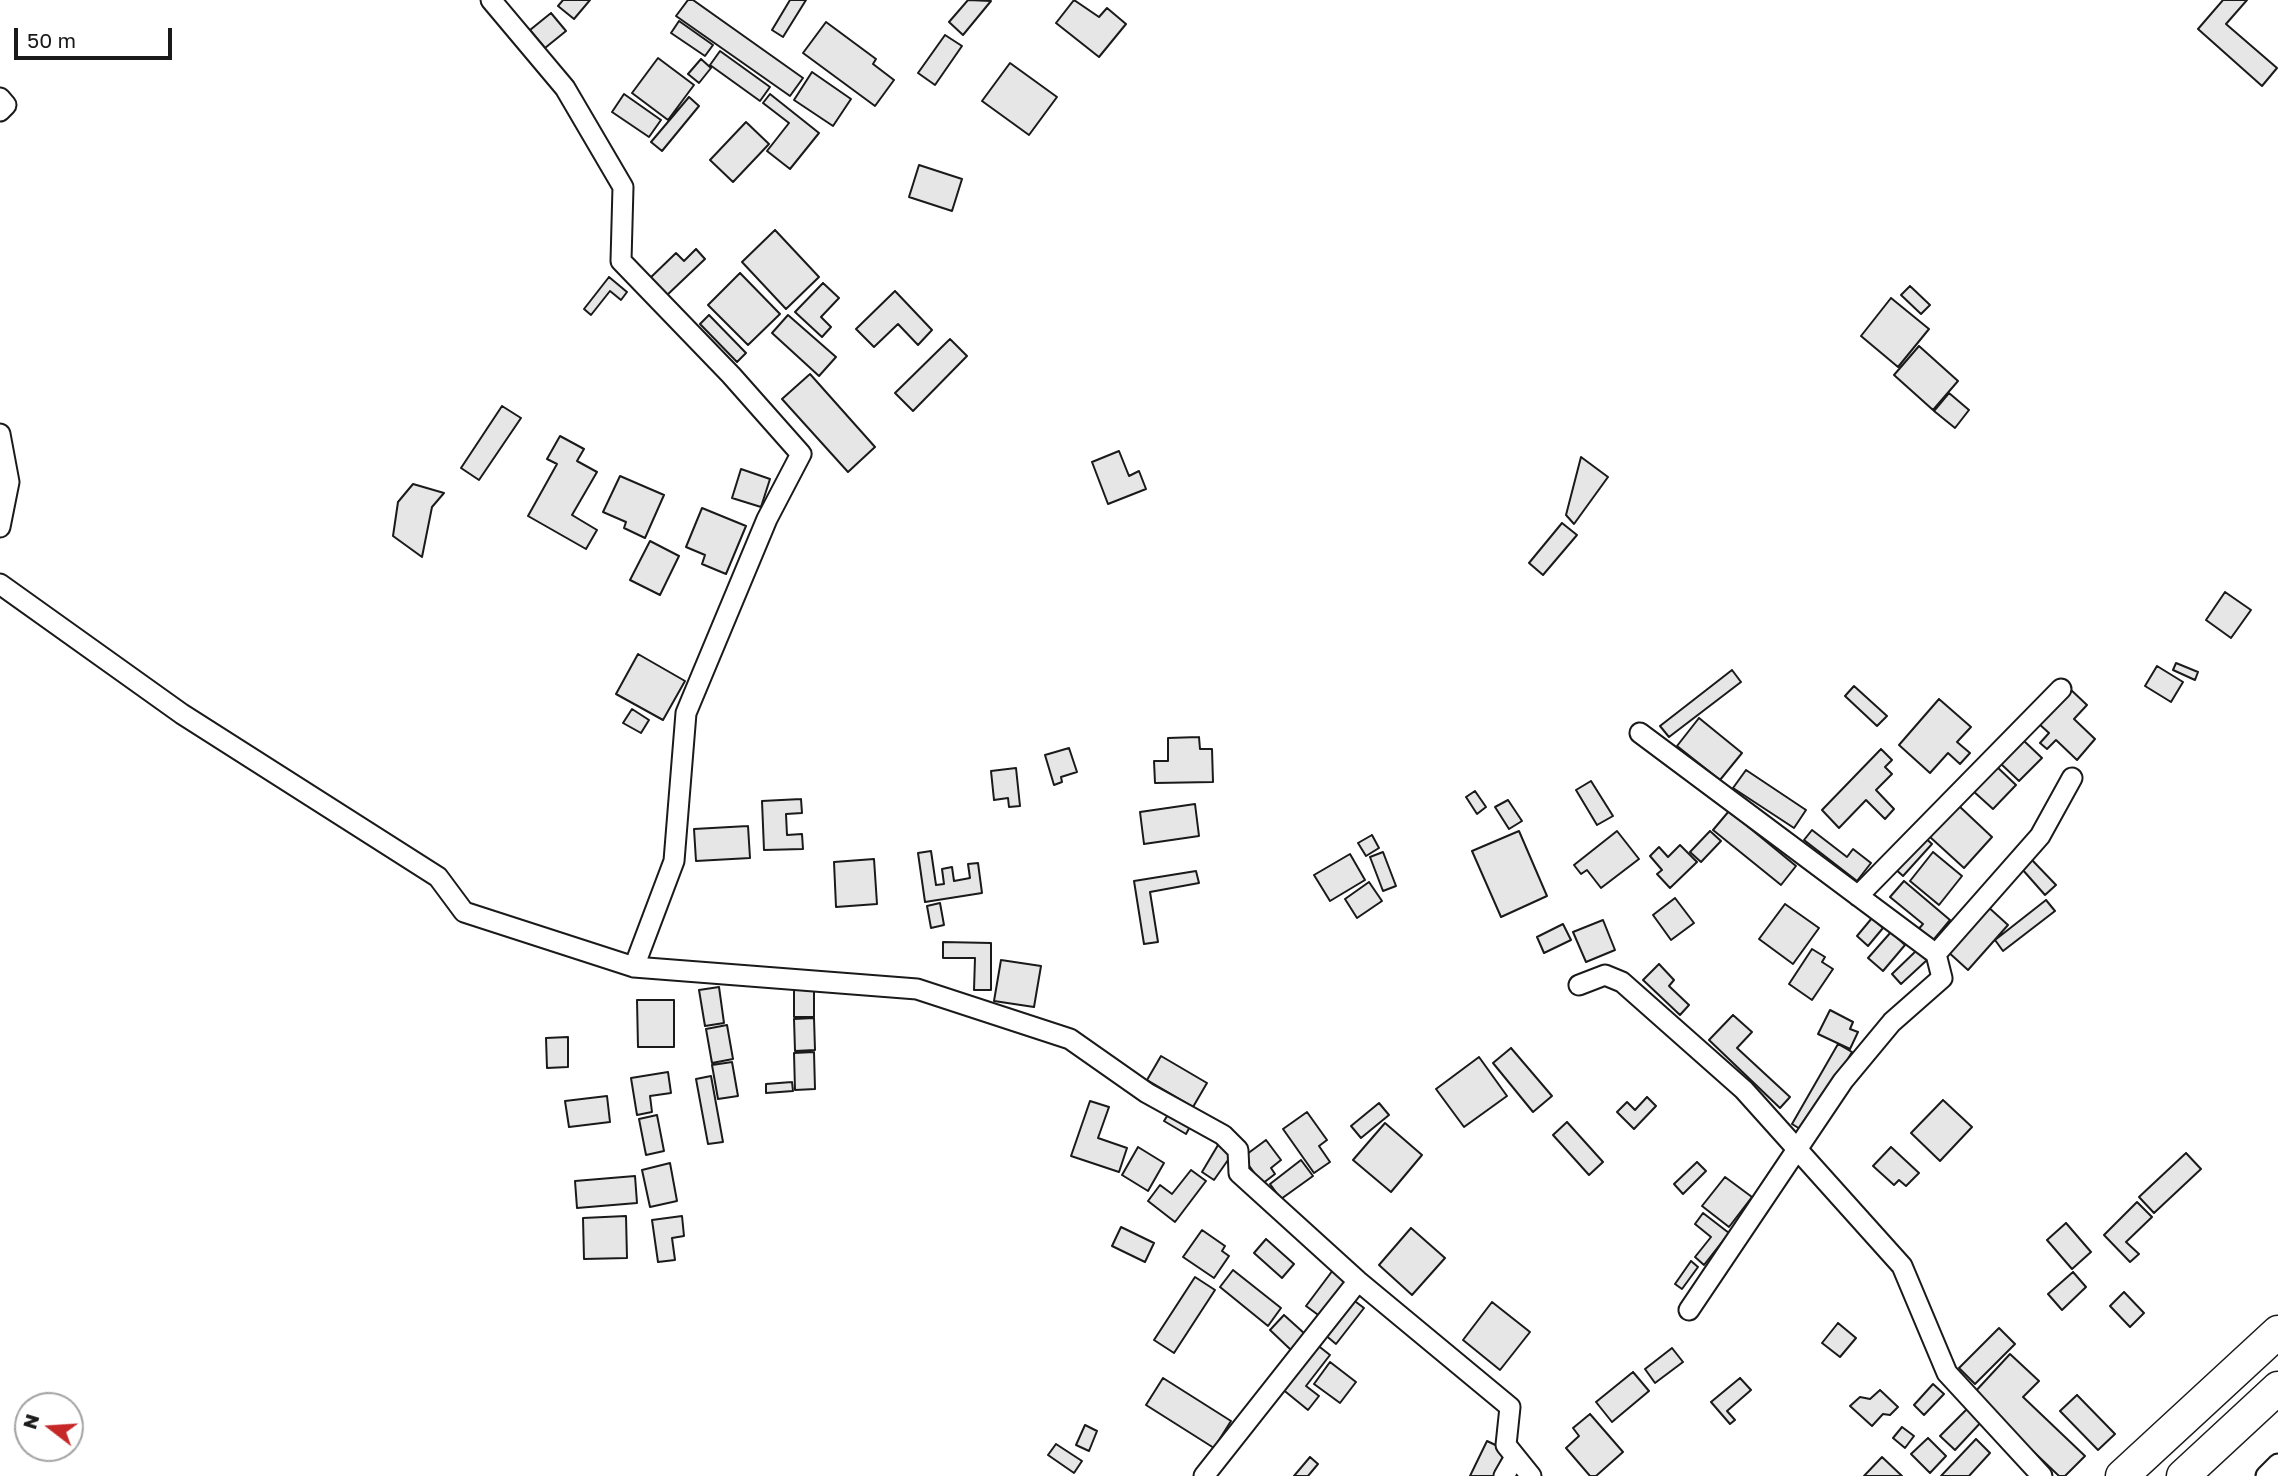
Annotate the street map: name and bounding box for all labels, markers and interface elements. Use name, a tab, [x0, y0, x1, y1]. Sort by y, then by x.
scale bar	[18, 14, 175, 58]
text: 50 m	[27, 27, 76, 53]
north arrow	[14, 1392, 84, 1462]
text: N	[17, 1411, 43, 1432]

